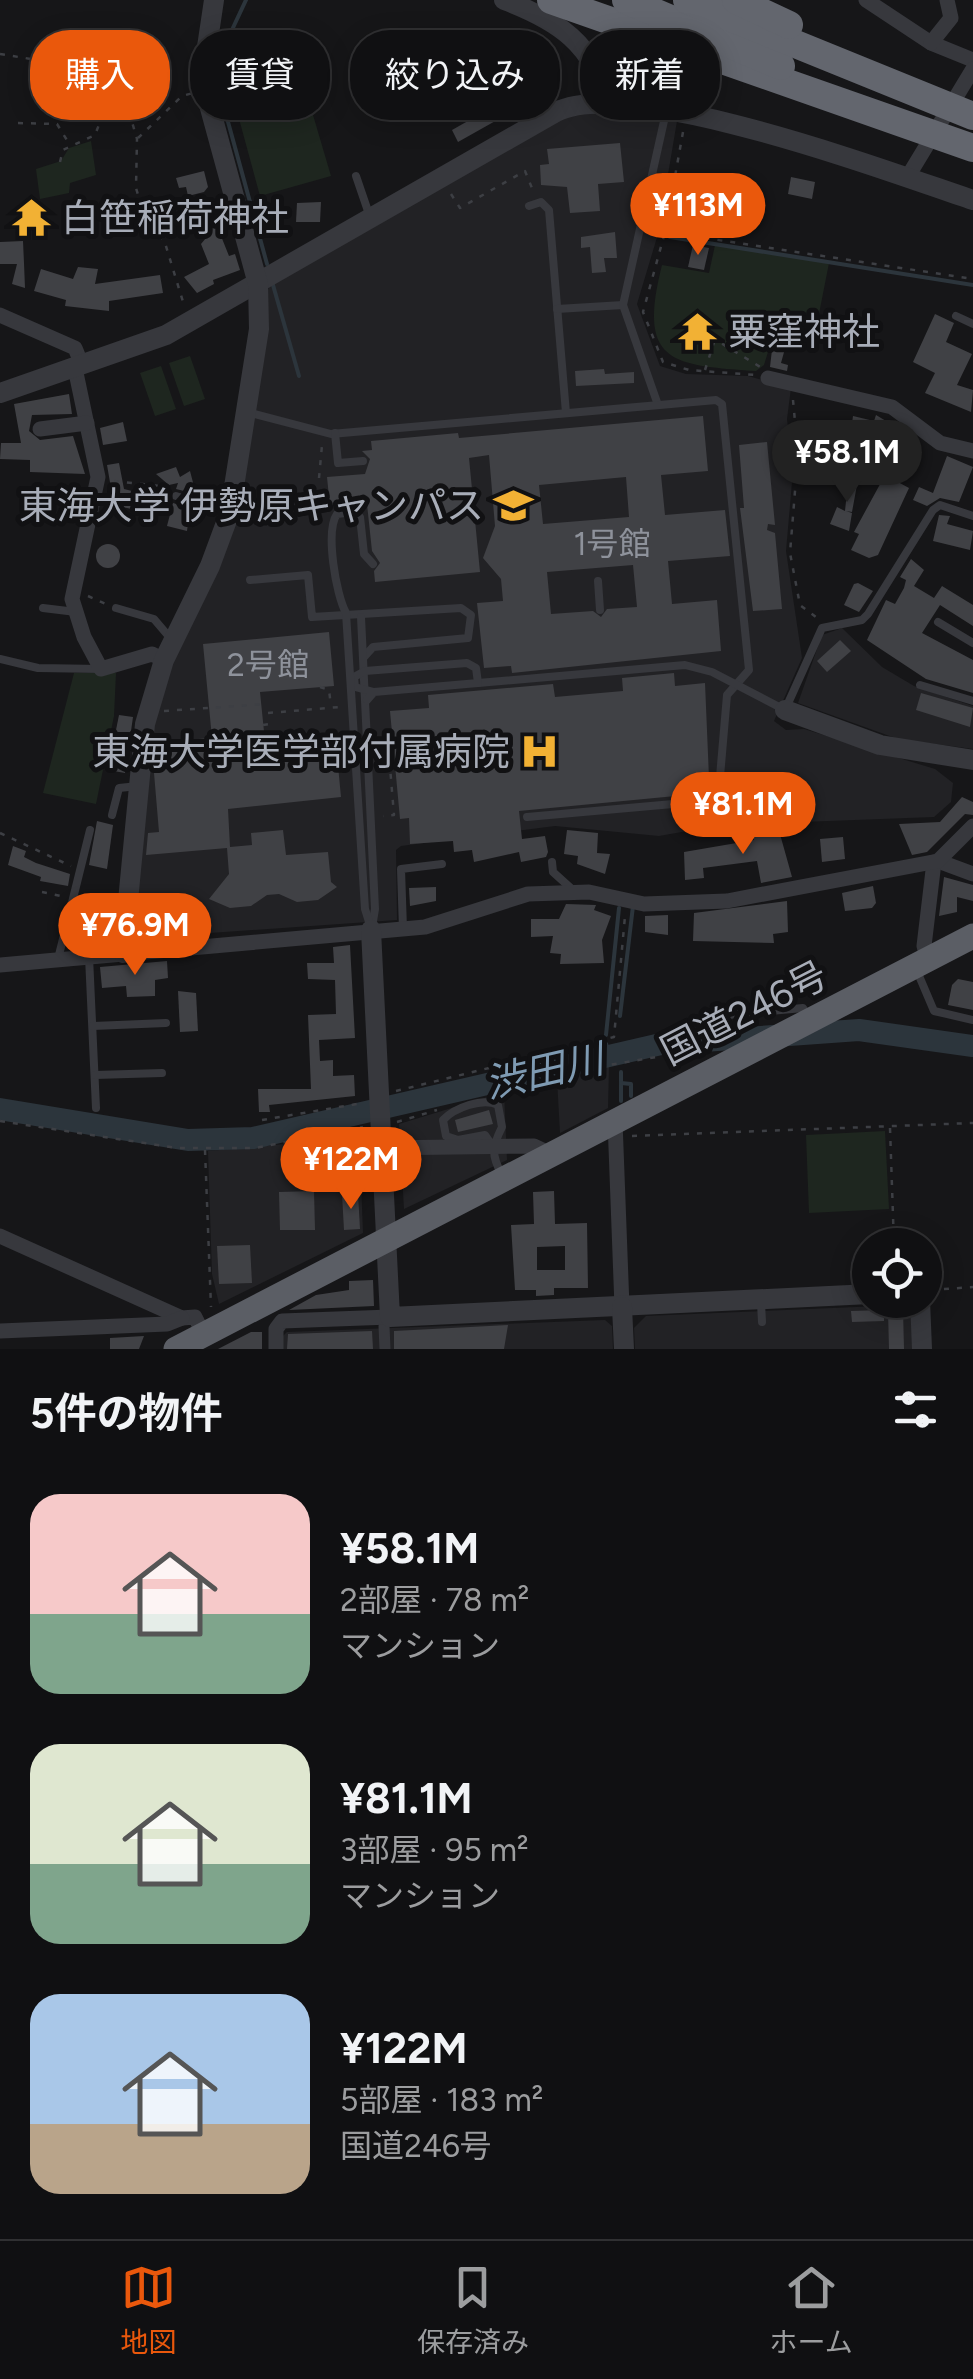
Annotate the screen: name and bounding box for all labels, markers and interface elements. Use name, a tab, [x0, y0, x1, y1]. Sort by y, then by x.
chip: 購入	[30, 30, 170, 120]
chip: 賃貸	[190, 30, 330, 120]
chip: 絞り込み	[350, 30, 560, 120]
chip: 新着	[580, 30, 720, 120]
pin: ¥113M	[628, 173, 768, 258]
text: ¥113M	[652, 186, 744, 224]
place label: 白笹稲荷神社	[61, 195, 289, 241]
temple icon: 白笹稲荷神社	[10, 197, 52, 239]
place label: 粟窪神社	[728, 309, 880, 355]
temple icon: 粟窪神社	[677, 311, 719, 353]
pin: ¥58.1M	[766, 420, 928, 505]
text: ¥58.1M	[794, 433, 900, 471]
place label: 東海大学 伊勢原キャンパス	[19, 483, 484, 529]
school or university icon: 東海大学 伊勢原キャンパス	[493, 485, 535, 527]
house number: 1号館	[573, 525, 651, 563]
house number: 2号館	[227, 646, 309, 684]
place label: 東海大学医学部付属病院	[92, 729, 510, 775]
hospital icon: 東海大学医学部付属病院	[519, 731, 561, 773]
pin: ¥81.1M	[662, 772, 824, 857]
text: ¥81.1M	[692, 785, 794, 823]
pin: ¥76.9M	[54, 893, 216, 978]
text: ¥76.9M	[80, 906, 190, 944]
street label: 国道246号	[653, 952, 835, 1074]
water label: 渋田川	[480, 1033, 612, 1108]
pin: ¥122M	[281, 1127, 421, 1212]
text: ¥122M	[302, 1140, 400, 1178]
map controls	[852, 1228, 942, 1318]
button: locate	[852, 1228, 942, 1318]
icon: filters	[888, 1382, 943, 1437]
text: 5件の物件	[30, 1388, 222, 1439]
text: ¥58.1M	[340, 1523, 479, 1574]
icon: home	[110, 1534, 230, 1654]
text: 2部屋 · 78 m²	[340, 1581, 529, 1619]
text: マンション	[340, 1627, 500, 1665]
text: ¥81.1M	[340, 1773, 473, 1824]
icon: home	[110, 1784, 230, 1904]
text: 3部屋 · 95 m²	[340, 1831, 529, 1869]
text: マンション	[340, 1877, 500, 1915]
text: ¥122M	[340, 2023, 467, 2074]
icon: home	[110, 2034, 230, 2154]
text: 5部屋 · 183 m²	[340, 2081, 543, 2119]
text: 国道246号	[340, 2127, 492, 2165]
tab: 地図	[120, 2260, 176, 2360]
tab: 保存済み	[417, 2260, 529, 2360]
tab: ホーム	[770, 2260, 853, 2360]

